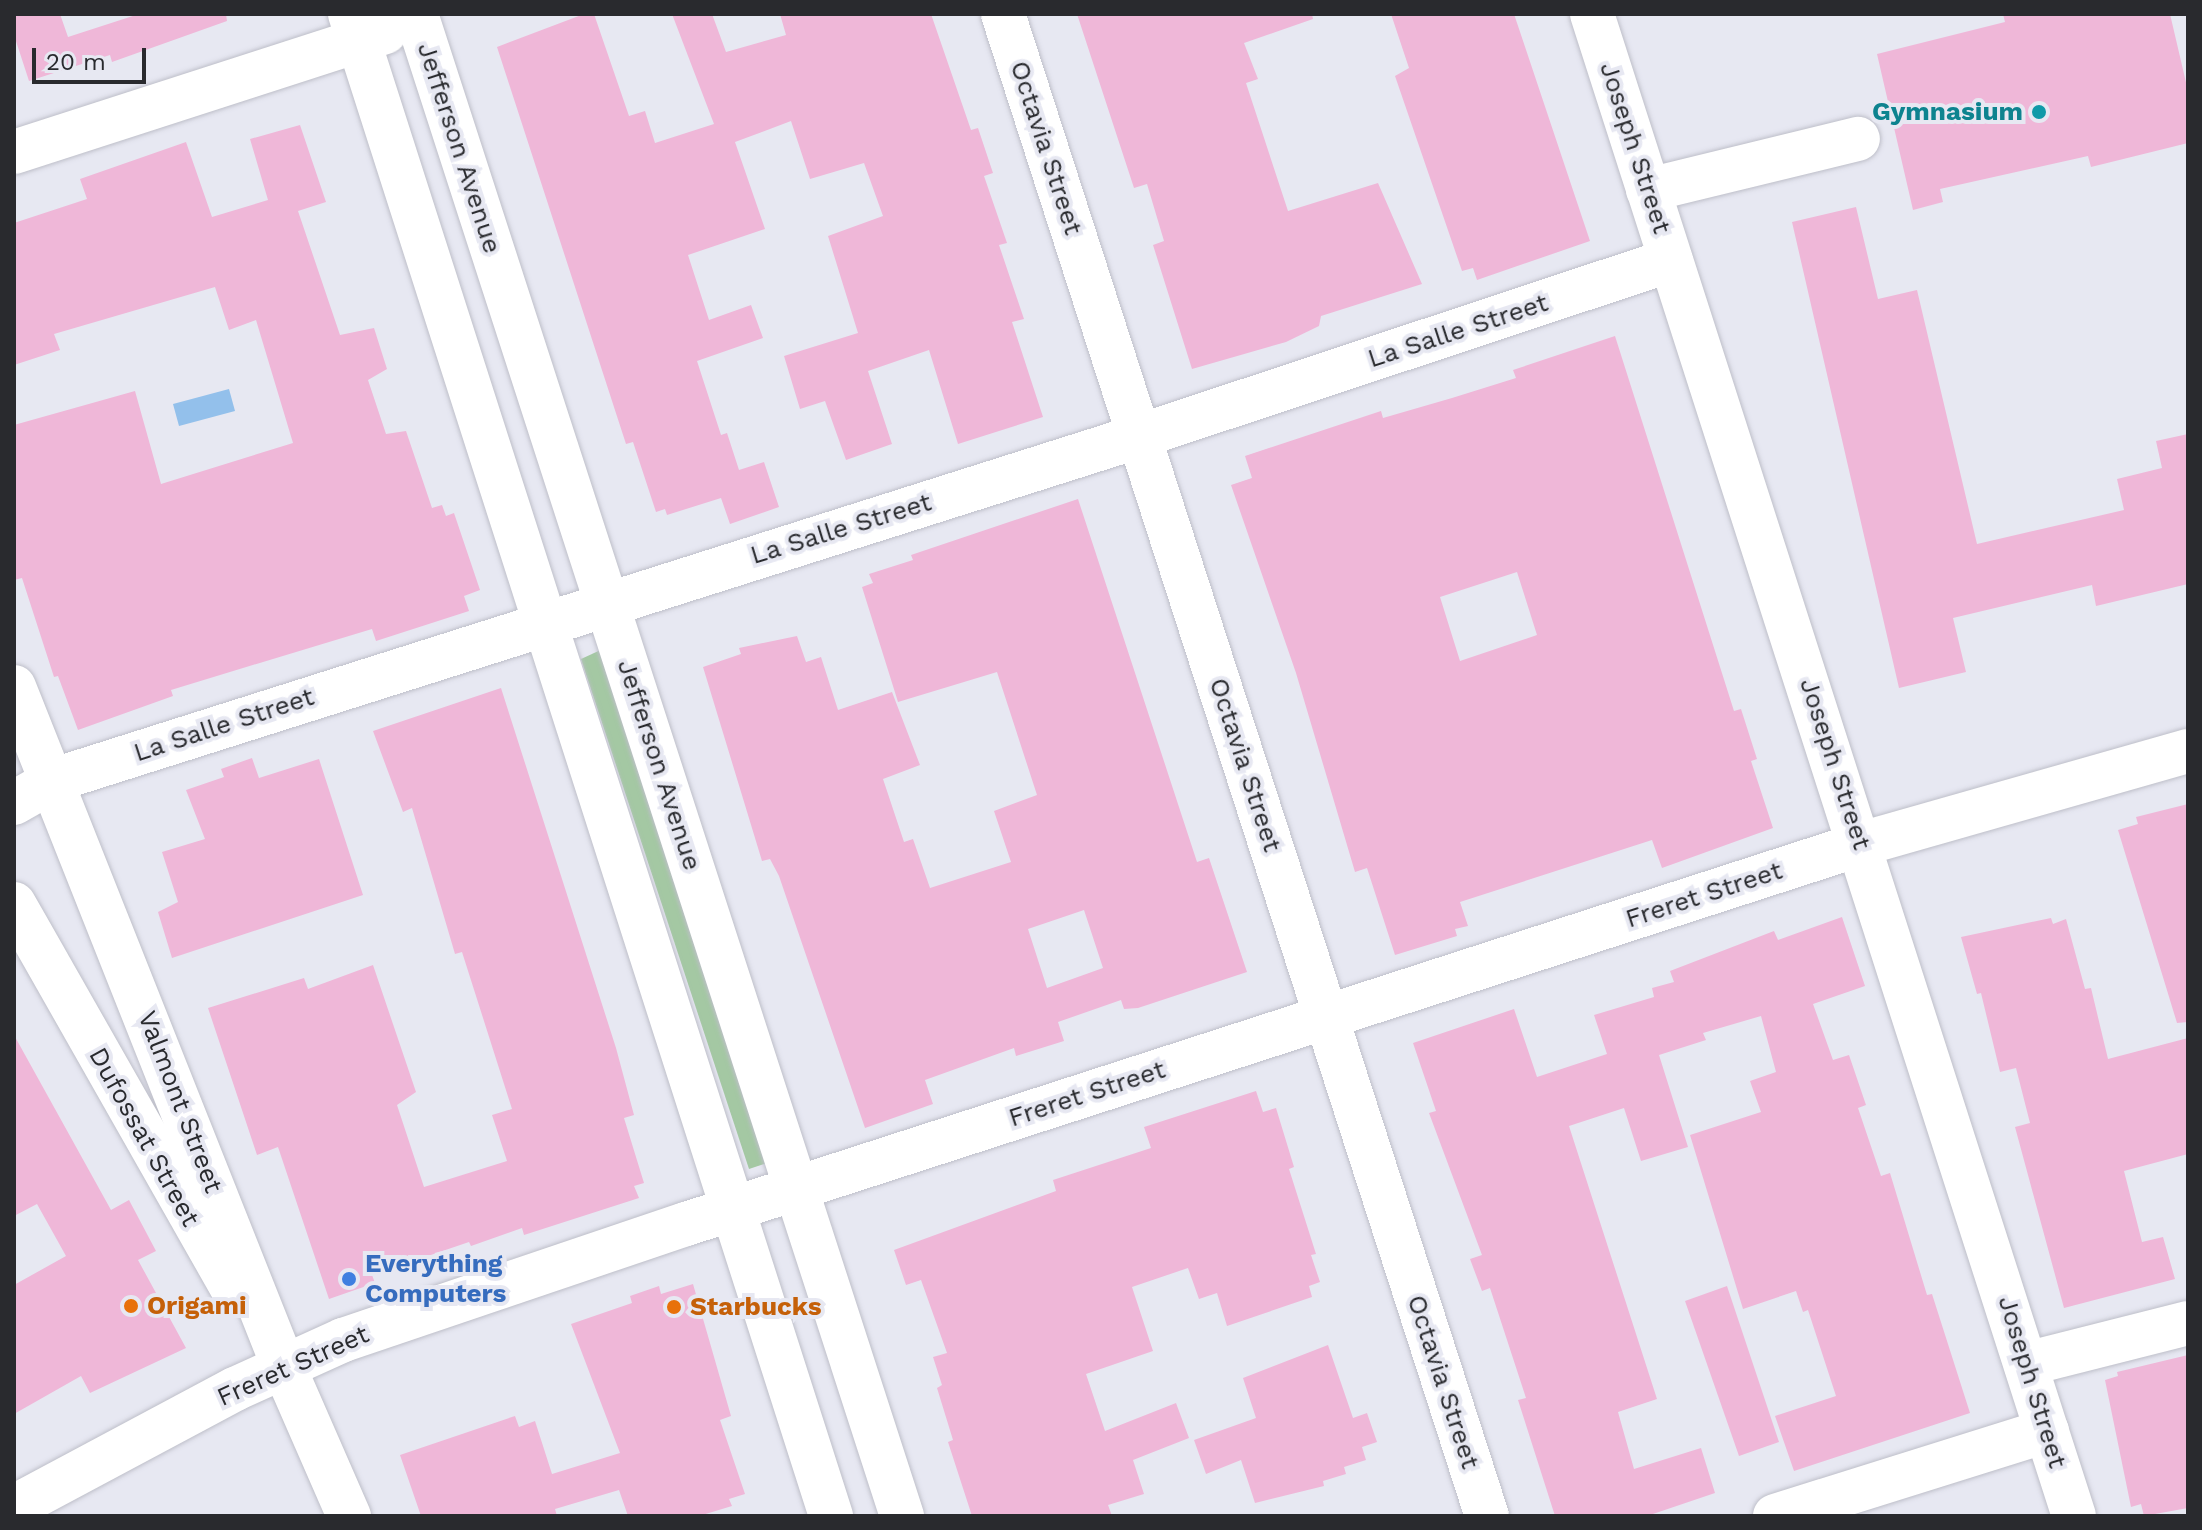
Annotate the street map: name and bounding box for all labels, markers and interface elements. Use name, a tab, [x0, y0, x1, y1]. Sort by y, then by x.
scale bar	[36, 32, 150, 82]
street label: Jefferson Avenue	[410, 38, 508, 258]
text: 20 m	[46, 48, 106, 76]
street label: Octavia Street	[1003, 57, 1089, 239]
street label: Joseph Street	[1593, 58, 1677, 238]
place label: Gymnasium	[1872, 96, 2023, 128]
marker: Gymnasium	[2030, 103, 2048, 121]
street label: La Salle Street	[1364, 287, 1552, 375]
street label: La Salle Street	[746, 487, 936, 571]
street label: Jefferson Avenue	[610, 655, 708, 875]
street label: Octavia Street	[1202, 674, 1288, 856]
street label: Joseph Street	[1793, 674, 1877, 854]
street label: La Salle Street	[130, 681, 318, 769]
street label: Freret Street	[1622, 855, 1786, 935]
street label: Valmont Street	[131, 1007, 229, 1197]
street label: Dufossat Street	[82, 1042, 206, 1232]
street label: Freret Street	[1005, 1054, 1169, 1134]
place label: Everything Computers	[365, 1248, 506, 1310]
marker: Everything Computers	[340, 1270, 358, 1288]
place label: Origami	[147, 1290, 247, 1322]
place label: Starbucks	[690, 1291, 822, 1323]
street label: Octavia Street	[1400, 1291, 1486, 1473]
street label: Joseph Street	[1991, 1292, 2073, 1472]
marker: Origami	[122, 1297, 140, 1315]
marker: Starbucks	[665, 1298, 683, 1316]
street label: Freret Street	[212, 1319, 374, 1413]

